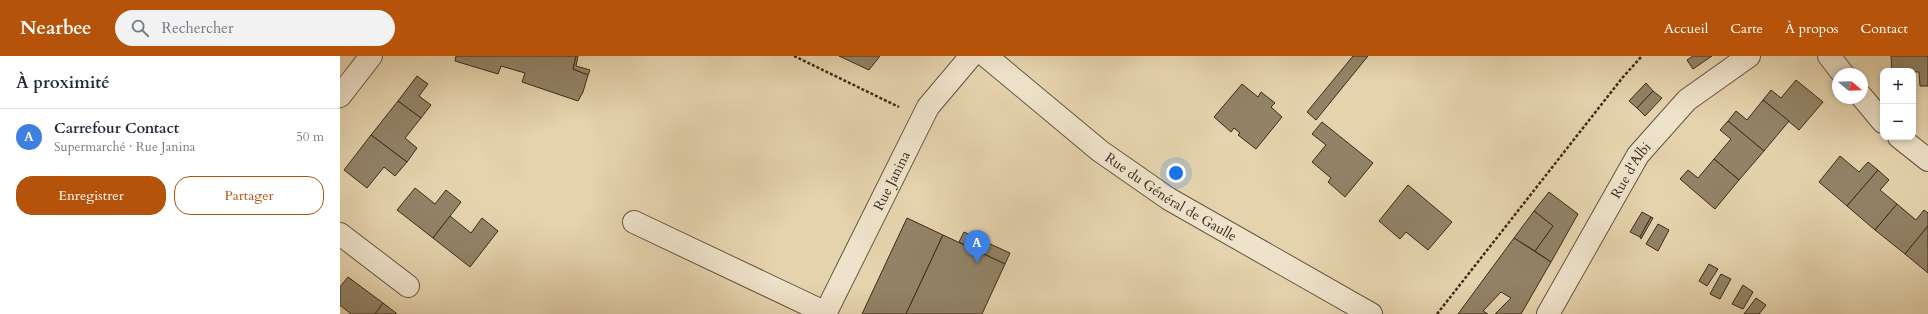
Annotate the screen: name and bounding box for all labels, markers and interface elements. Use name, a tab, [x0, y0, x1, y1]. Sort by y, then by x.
search box	[115, 10, 395, 46]
text: Nearbee	[20, 15, 91, 41]
icon: search	[129, 17, 151, 39]
text: Rechercher	[161, 18, 233, 38]
text: Accueil	[1664, 19, 1708, 38]
text: Carte	[1730, 19, 1763, 38]
text: À propos	[1785, 19, 1838, 38]
text: Contact	[1860, 19, 1908, 38]
north arrow	[1832, 68, 1868, 104]
map controls	[1880, 68, 1916, 140]
button: +	[1880, 68, 1916, 104]
text: À proximité	[16, 71, 110, 94]
button: −	[1880, 104, 1916, 140]
text: Carrefour Contact	[54, 118, 179, 138]
text: A	[24, 128, 34, 146]
text: 50 m	[296, 128, 324, 146]
text: Supermarché · Rue Janina	[54, 138, 195, 156]
street label: Rue d'Albi	[1606, 138, 1655, 202]
street label: Rue Janina	[869, 148, 914, 214]
street label: Rue du Général de Gaulle	[1101, 148, 1240, 245]
your location	[1166, 163, 1186, 183]
button: Enregistrer	[16, 176, 166, 215]
button: Partager	[174, 176, 324, 215]
pin: A	[964, 230, 990, 263]

